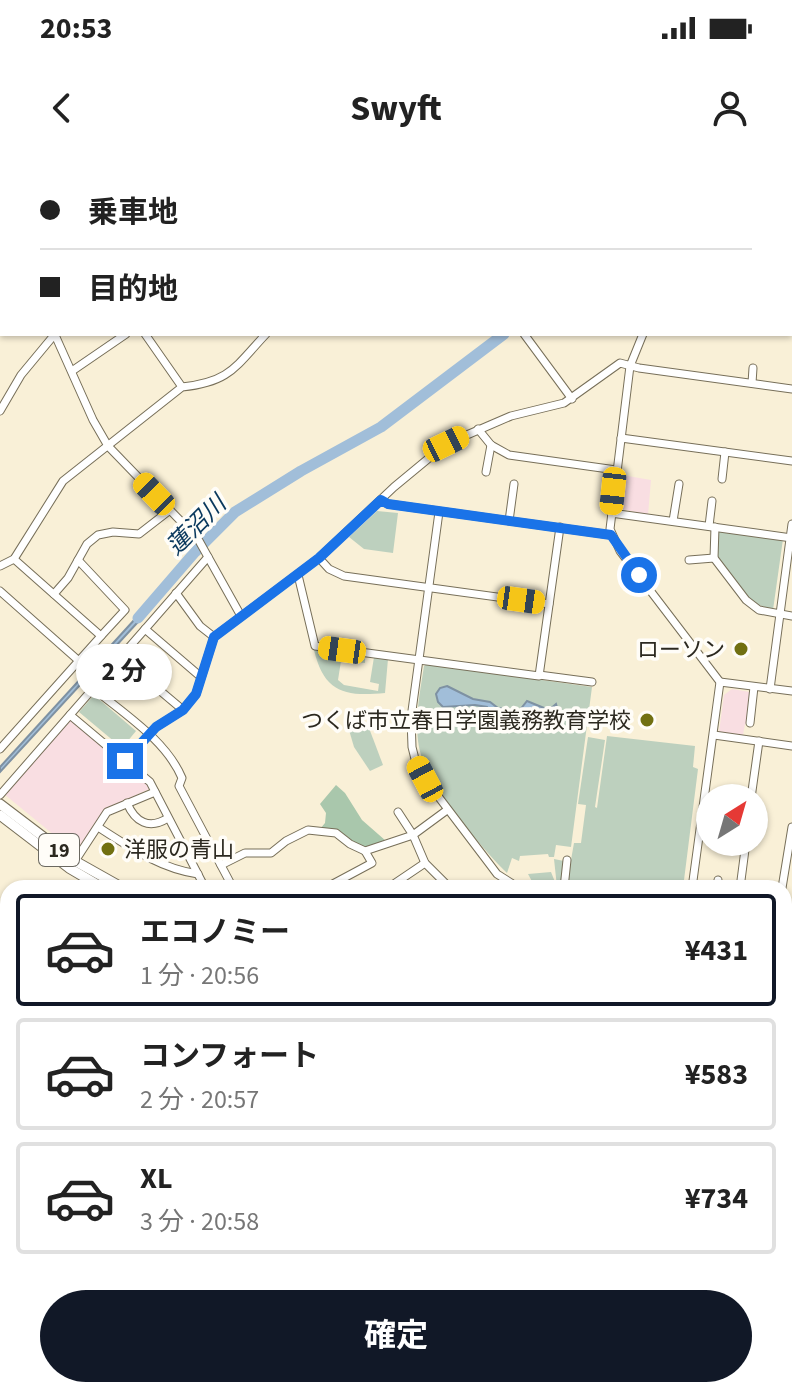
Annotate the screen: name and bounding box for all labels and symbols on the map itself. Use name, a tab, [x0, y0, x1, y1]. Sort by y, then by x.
car	[419, 423, 473, 465]
car	[599, 466, 627, 516]
car	[129, 468, 179, 520]
water label: 蓮沼川	[159, 485, 236, 563]
route start	[621, 557, 657, 593]
car	[496, 585, 546, 615]
place label: ローソン	[637, 634, 725, 666]
car	[317, 635, 367, 665]
marker: ローソン	[732, 640, 750, 658]
callout: 2 分	[77, 645, 173, 701]
place label: つくば市立春日学園義務教育学校	[301, 705, 631, 737]
marker: つくば市立春日学園義務教育学校	[638, 711, 656, 729]
route end	[107, 743, 143, 779]
car	[403, 752, 447, 806]
north arrow	[696, 784, 768, 856]
road number: 19	[39, 834, 79, 866]
place label: 洋服の青山	[124, 834, 234, 866]
marker: 洋服の青山	[99, 840, 117, 858]

